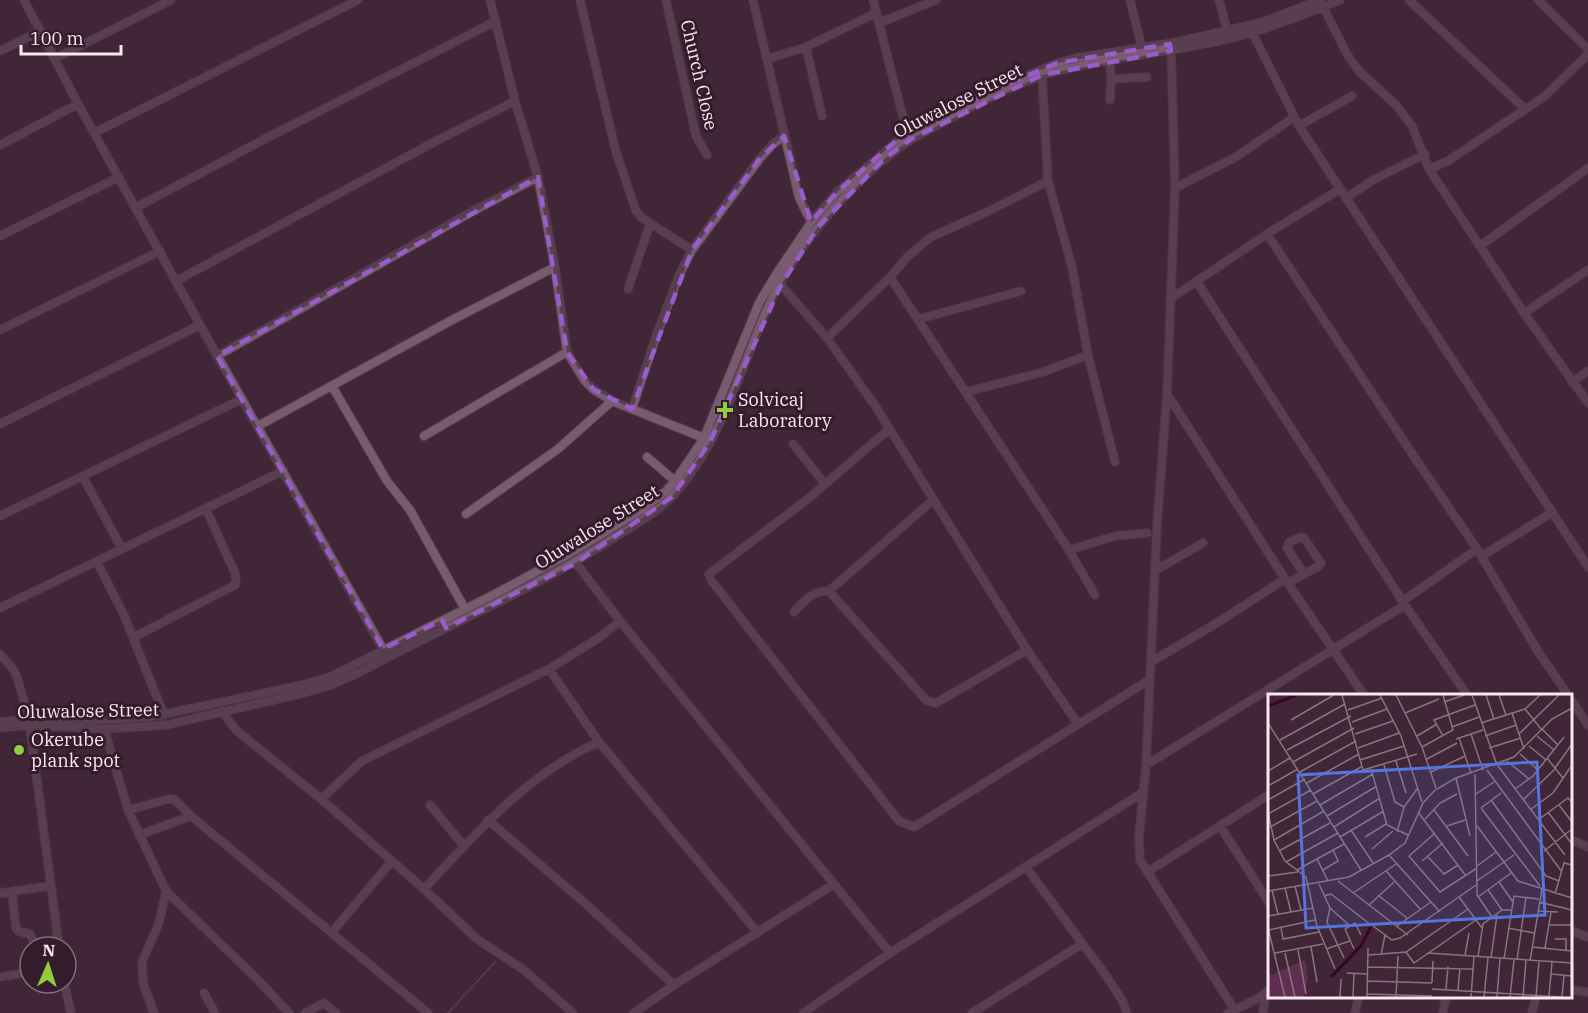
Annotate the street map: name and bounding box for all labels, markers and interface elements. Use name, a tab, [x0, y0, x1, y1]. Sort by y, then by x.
scale bar	[21, 18, 122, 56]
street label: Church Close	[676, 18, 723, 132]
text: 100 m	[30, 27, 84, 50]
street label: Oluwalose Street	[889, 58, 1026, 143]
place label: Solvicaj Laboratory	[738, 388, 832, 432]
marker: Solvicaj Laboratory	[716, 401, 734, 419]
street label: Oluwalose Street	[531, 479, 663, 574]
inset map	[1268, 694, 1573, 998]
street label: Oluwalose Street	[17, 698, 159, 723]
place label: Okerube plank spot	[31, 728, 120, 772]
marker: Okerube plank spot	[12, 743, 26, 757]
north arrow	[18, 935, 78, 995]
text: N	[42, 940, 56, 960]

